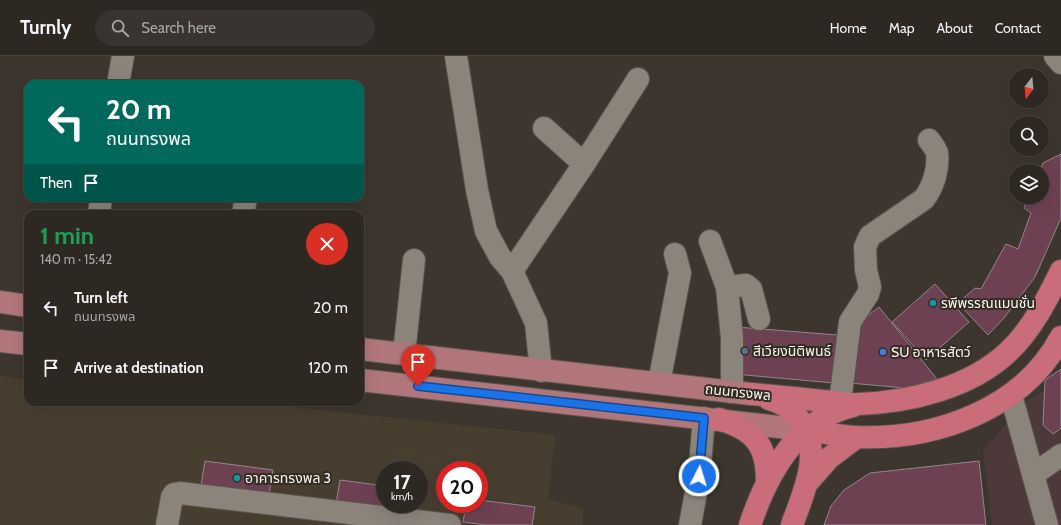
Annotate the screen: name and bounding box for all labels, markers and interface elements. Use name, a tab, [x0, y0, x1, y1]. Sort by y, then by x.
search box	[95, 10, 375, 46]
text: Turnly	[20, 16, 71, 39]
icon: search	[109, 17, 131, 39]
text: Search here	[141, 19, 216, 37]
text: Home	[830, 19, 867, 37]
text: Map	[889, 19, 914, 37]
text: About	[936, 19, 973, 37]
text: Contact	[995, 19, 1041, 37]
north arrow	[1009, 68, 1049, 108]
map controls	[1009, 68, 1049, 204]
text: 20 m	[106, 92, 171, 126]
icon: left	[40, 96, 92, 148]
button: search	[1009, 116, 1049, 156]
text: ถนนทรงพล	[106, 128, 191, 150]
button: layers	[1009, 164, 1049, 204]
icon: arrive	[80, 172, 102, 194]
text: Then	[40, 174, 72, 192]
text: 1 min	[40, 221, 94, 250]
button: close	[306, 223, 348, 265]
text: 140 m · 15:42	[40, 251, 112, 267]
text: Turn left	[74, 289, 128, 307]
place label: รพีพรรณแมนชั่น	[941, 294, 1035, 312]
icon: left	[40, 297, 62, 319]
marker: รพีพรรณแมนชั่น	[928, 298, 938, 308]
text: 20 m	[313, 299, 348, 317]
text: ถนนทรงพล	[74, 308, 135, 324]
place label: สีเวียงนิติพนธ์	[753, 342, 831, 360]
place label: SU อาหารสัตว์	[891, 343, 971, 361]
pin	[401, 345, 435, 386]
marker: สีเวียงนิติพนธ์	[740, 346, 750, 356]
marker: SU อาหารสัตว์	[878, 347, 888, 357]
icon: arrive	[407, 351, 429, 373]
icon: arrive	[40, 357, 62, 379]
text: Arrive at destination	[74, 359, 204, 377]
text: 120 m	[308, 359, 348, 377]
street label: ถนนทรงพล	[704, 380, 772, 404]
position arrow	[678, 455, 720, 497]
speed limit sign: 20	[436, 461, 488, 513]
place label: อาคารทรงพล 3	[245, 469, 331, 487]
text: 17	[393, 470, 411, 494]
marker: อาคารทรงพล 3	[232, 473, 242, 483]
text: km/h	[391, 490, 413, 503]

